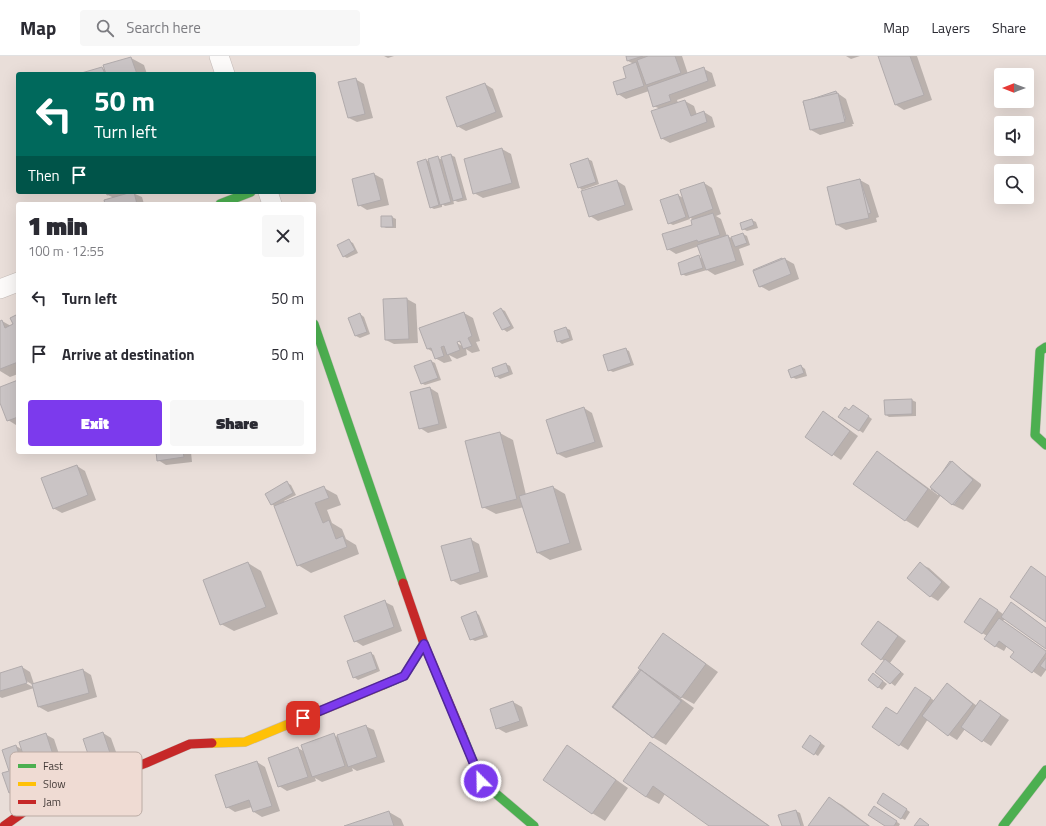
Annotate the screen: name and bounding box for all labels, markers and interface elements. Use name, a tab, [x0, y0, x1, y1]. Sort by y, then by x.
search box	[80, 10, 360, 46]
text: Map	[20, 13, 56, 42]
text: Search here	[126, 16, 201, 39]
icon: search	[94, 17, 116, 39]
text: Map	[883, 17, 909, 38]
text: Layers	[931, 17, 970, 38]
text: Share	[992, 17, 1026, 38]
north arrow	[994, 68, 1034, 108]
map controls	[994, 68, 1034, 204]
text: 50 m	[94, 79, 155, 122]
icon: left	[28, 88, 80, 140]
button: sound	[994, 116, 1034, 156]
text: Turn left	[94, 118, 157, 145]
text: Then	[28, 164, 60, 187]
icon: arrive	[68, 164, 90, 186]
button: search	[994, 164, 1034, 204]
text: 1 min	[28, 208, 88, 244]
button: close	[262, 215, 304, 257]
text: 100 m · 12:55	[28, 241, 104, 261]
icon: left	[28, 287, 50, 309]
text: Turn left	[62, 287, 117, 310]
text: 50 m	[271, 287, 304, 310]
icon: arrive	[28, 343, 50, 365]
text: Arrive at destination	[62, 343, 195, 366]
text: 50 m	[271, 343, 304, 366]
button: Exit	[28, 400, 162, 446]
button: Share	[170, 400, 304, 446]
pin	[286, 701, 320, 735]
icon: arrive	[292, 707, 314, 729]
legend	[10, 752, 142, 816]
text: Fast	[43, 758, 63, 774]
position arrow	[460, 760, 502, 802]
text: Slow	[43, 776, 66, 792]
text: Jam	[43, 794, 61, 810]

